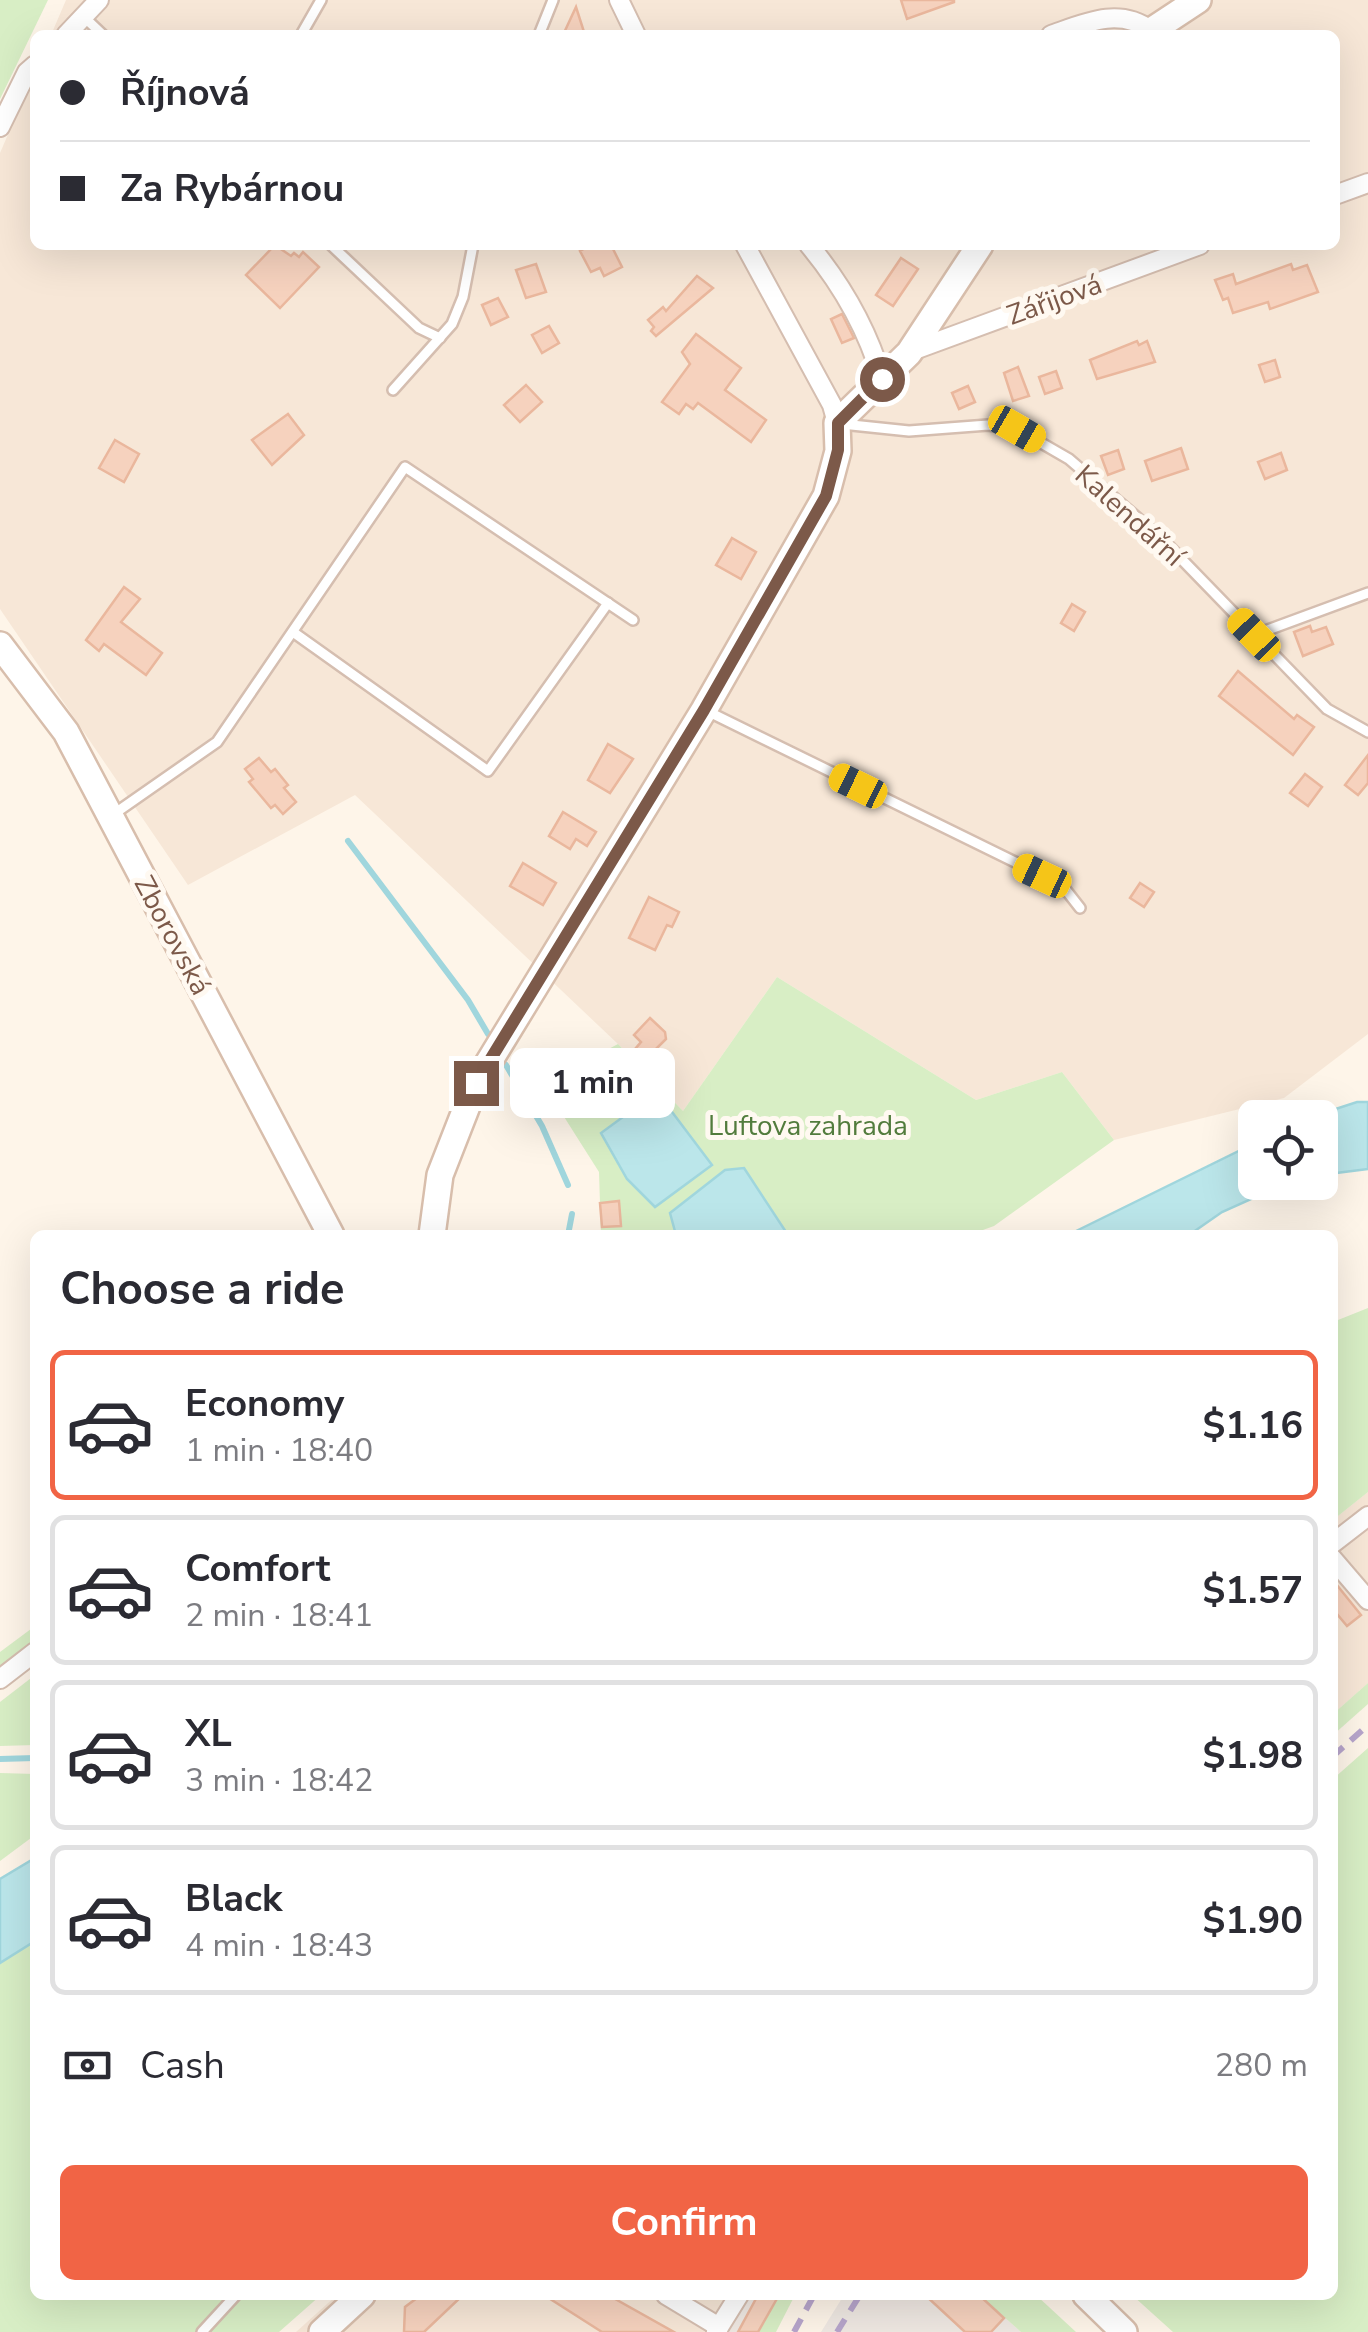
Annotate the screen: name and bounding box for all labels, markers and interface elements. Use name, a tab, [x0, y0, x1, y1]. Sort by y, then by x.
text: Říjnová	[120, 67, 250, 118]
text: Za Rybárnou	[120, 163, 344, 214]
street label: Zářijová	[1002, 265, 1107, 335]
route start	[860, 357, 905, 402]
car	[984, 401, 1050, 457]
street label: Kalendářní	[1066, 456, 1193, 576]
car	[1222, 603, 1286, 667]
car	[824, 759, 892, 813]
car	[1008, 850, 1076, 902]
street label: Zborovská	[125, 869, 219, 1002]
callout: 1 min	[511, 1048, 676, 1118]
route end	[454, 1061, 499, 1106]
text: 1 min	[551, 1061, 634, 1104]
map controls	[1238, 1100, 1338, 1200]
button: locate	[1238, 1100, 1338, 1200]
park label: Luftova zahrada	[708, 1107, 908, 1145]
text: Choose a ride	[60, 1259, 345, 1320]
text: Economy	[185, 1378, 344, 1429]
icon: car	[65, 1380, 155, 1470]
text: $1.16	[1202, 1400, 1303, 1451]
text: 1 min · 18:40	[185, 1429, 373, 1472]
text: Comfort	[185, 1543, 330, 1594]
icon: car	[65, 1545, 155, 1635]
text: $1.57	[1202, 1565, 1303, 1616]
text: 2 min · 18:41	[185, 1594, 373, 1637]
text: XL	[185, 1708, 232, 1759]
icon: car	[65, 1710, 155, 1800]
text: $1.98	[1202, 1730, 1303, 1781]
text: 3 min · 18:42	[185, 1759, 373, 1802]
text: Black	[185, 1873, 282, 1924]
icon: car	[65, 1875, 155, 1965]
text: $1.90	[1202, 1895, 1303, 1946]
text: 4 min · 18:43	[185, 1924, 373, 1967]
icon: cash	[60, 2038, 115, 2093]
text: Cash	[140, 2040, 225, 2091]
text: 280 m	[1215, 2044, 1308, 2087]
button: Confirm	[60, 2165, 1308, 2280]

